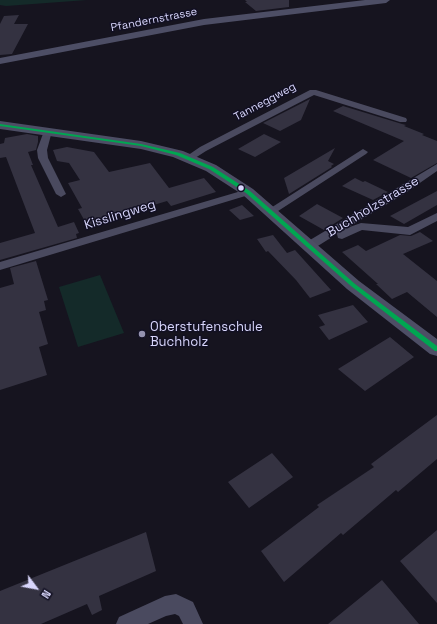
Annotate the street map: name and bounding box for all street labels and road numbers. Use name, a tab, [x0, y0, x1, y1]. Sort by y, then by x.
street label: Pfandernstrasse	[110, 5, 198, 35]
street label: Tanneggweg	[232, 80, 298, 124]
street label: Buchholzstrasse	[324, 173, 422, 241]
street label: Kisslingweg	[82, 197, 158, 233]

